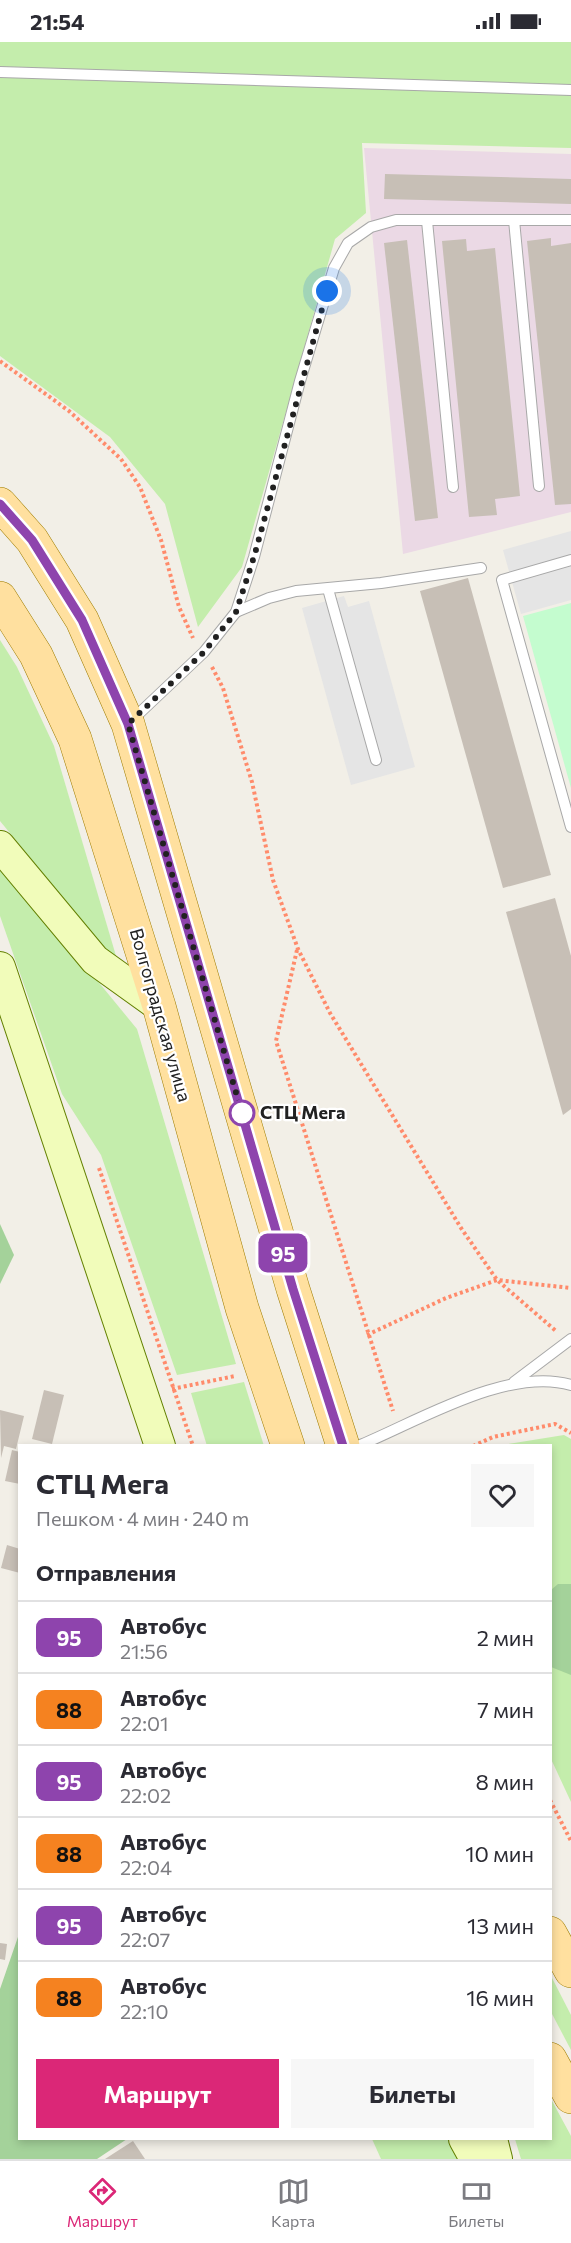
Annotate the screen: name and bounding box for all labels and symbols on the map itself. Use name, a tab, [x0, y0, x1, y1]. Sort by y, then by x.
your location	[312, 276, 342, 306]
street label: Волгоградская улица	[126, 925, 196, 1104]
marker: СТЦ Мега	[229, 1100, 255, 1126]
place label: СТЦ Мега	[260, 1101, 345, 1123]
line badge: 95	[256, 1234, 310, 1272]

